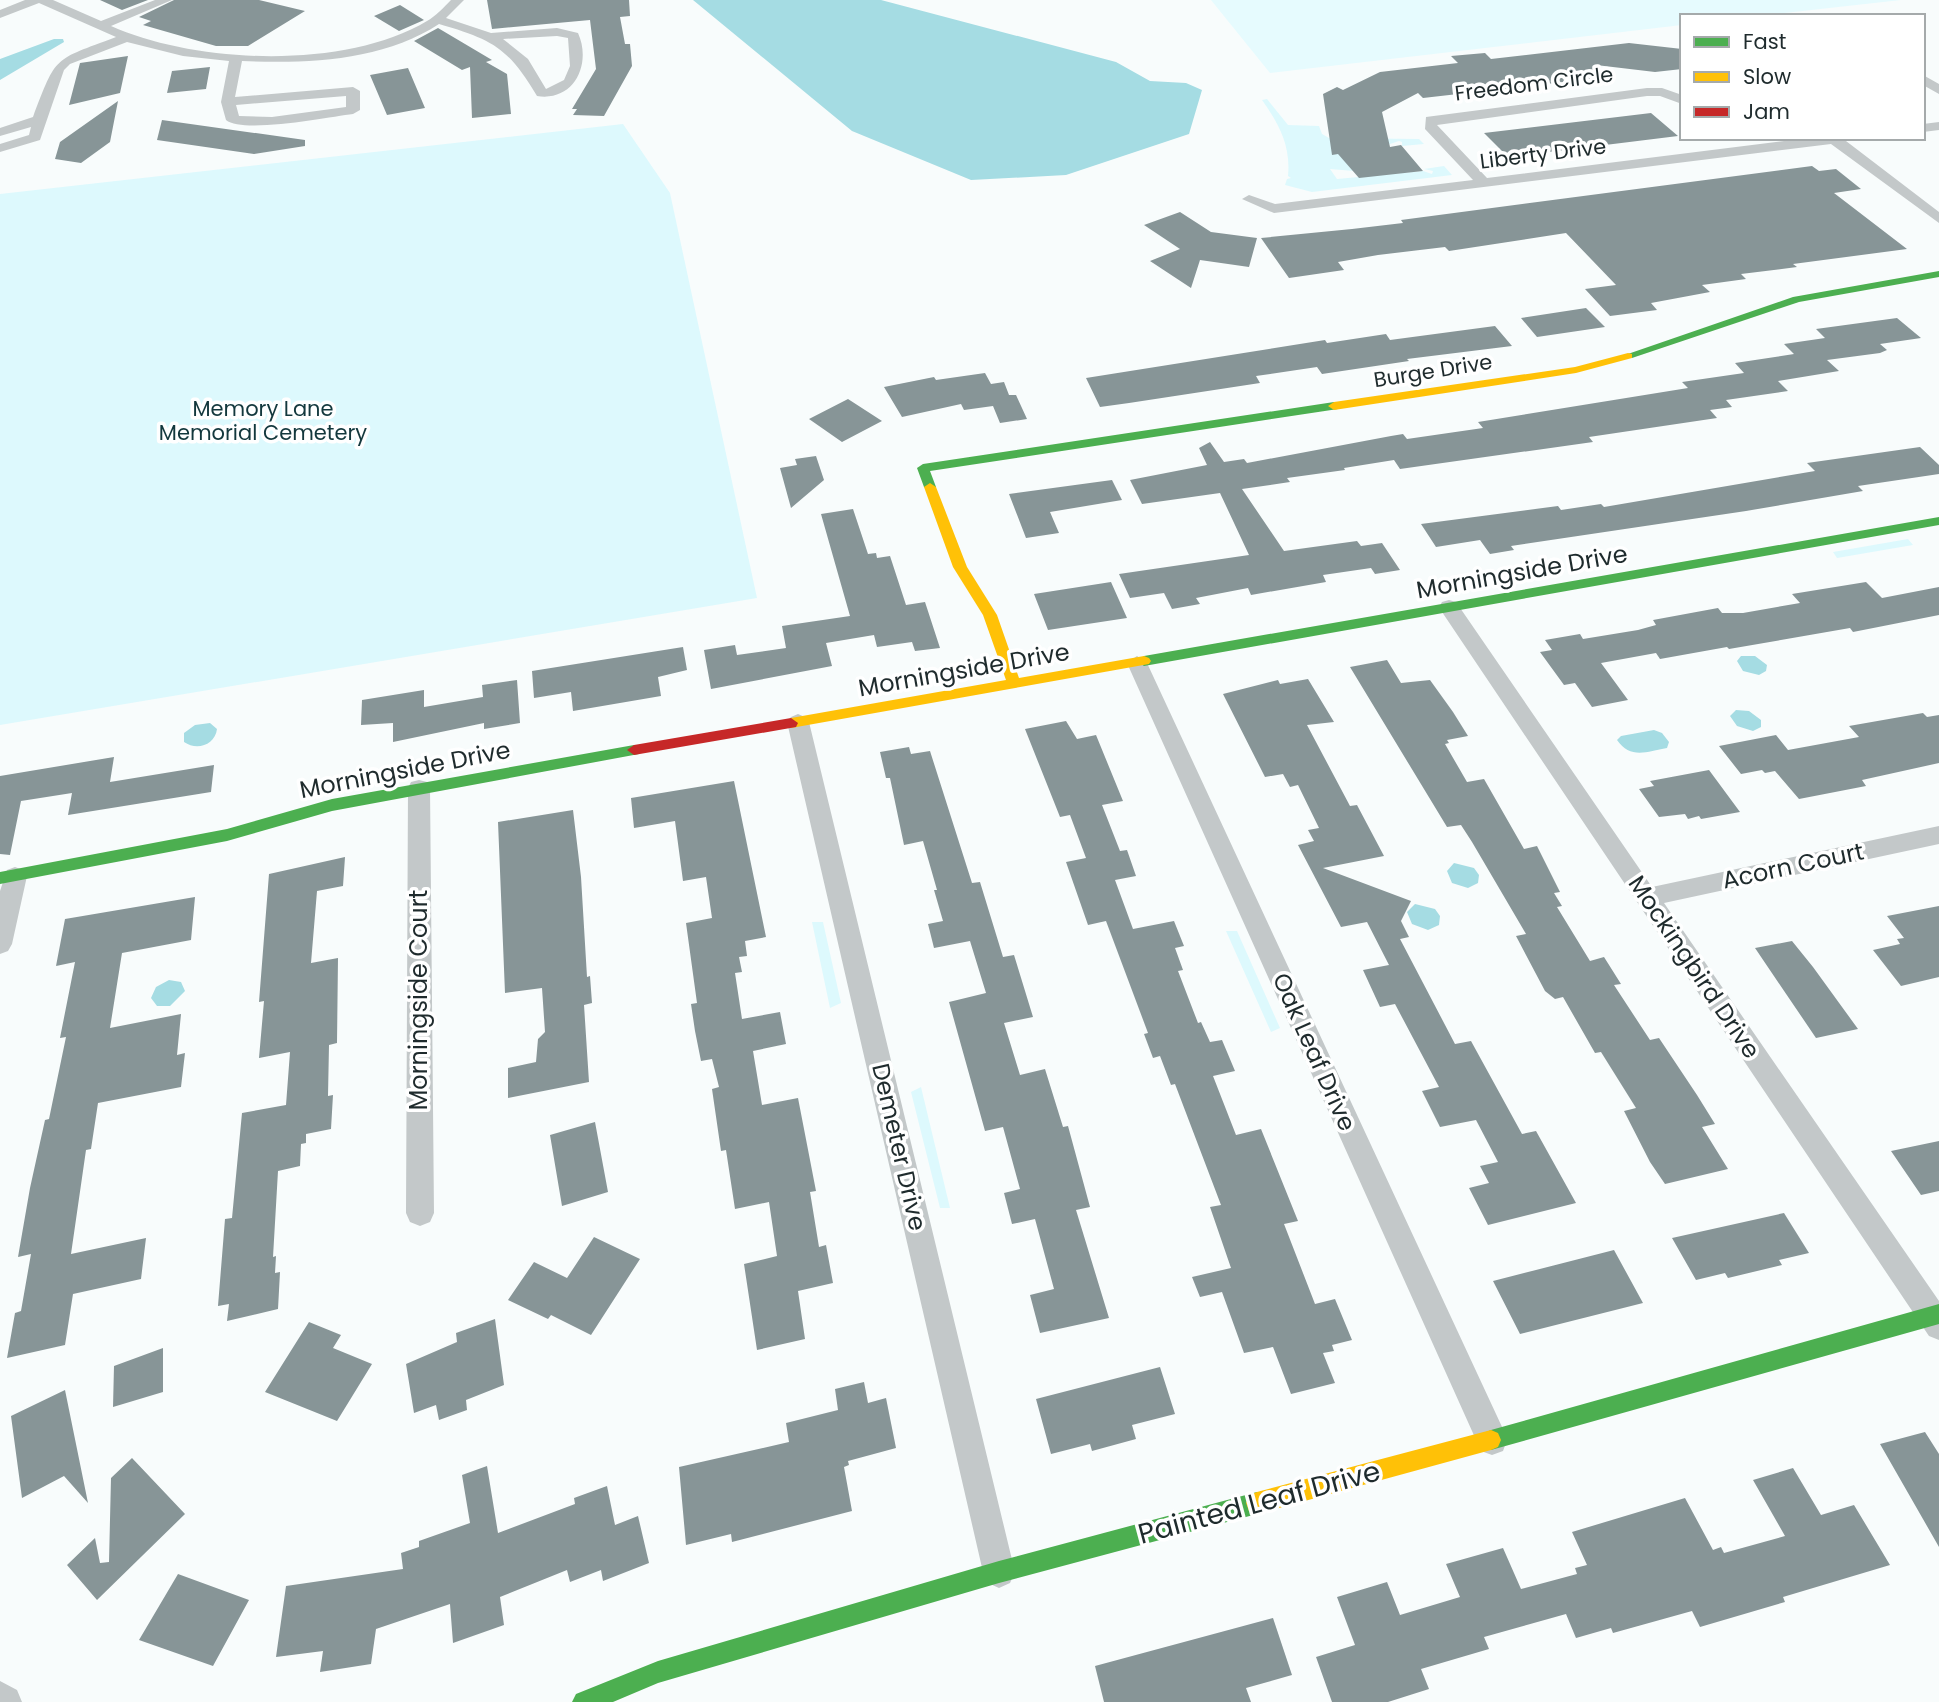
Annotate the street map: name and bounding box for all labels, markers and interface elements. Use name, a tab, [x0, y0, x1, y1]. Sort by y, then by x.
legend	[1680, 14, 1925, 140]
text: Fast	[1743, 27, 1786, 56]
street label: Freedom Circle	[1453, 59, 1615, 108]
text: Slow	[1743, 62, 1791, 91]
text: Jam	[1743, 97, 1790, 126]
street label: Liberty Drive	[1478, 131, 1608, 176]
street label: Burge Drive	[1372, 347, 1494, 394]
park label: Memory Lane Memorial Cemetery	[159, 394, 367, 447]
street label: Morningside Drive	[1414, 537, 1630, 606]
street label: Morningside Drive	[856, 635, 1072, 704]
street label: Morningside Drive	[297, 733, 513, 806]
street label: Acorn Court	[1719, 834, 1867, 897]
street label: Mockingbird Drive	[1621, 869, 1768, 1065]
street label: Morningside Court	[402, 890, 435, 1110]
street label: Oak Leaf Drive	[1265, 968, 1364, 1136]
street label: Demeter Drive	[864, 1060, 935, 1234]
street label: Painted Leaf Drive	[1134, 1451, 1385, 1554]

